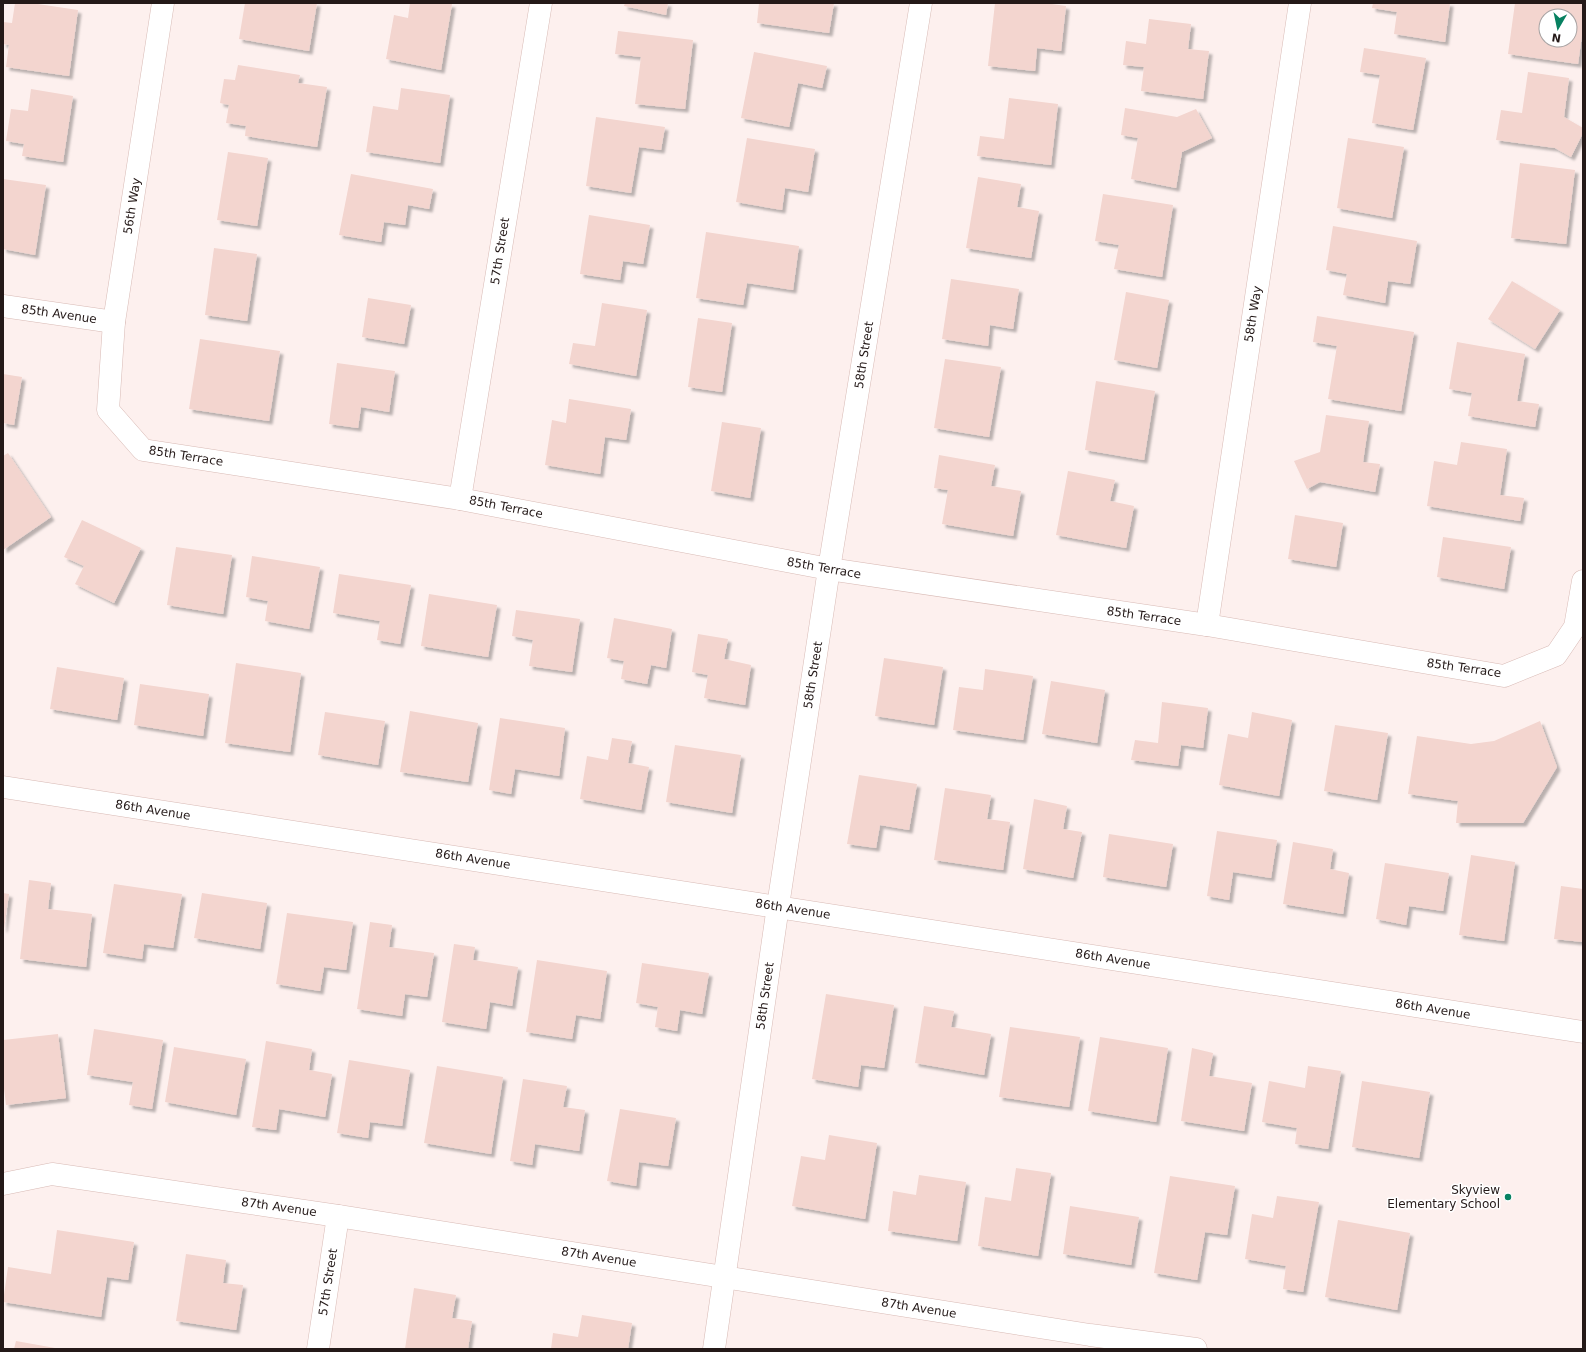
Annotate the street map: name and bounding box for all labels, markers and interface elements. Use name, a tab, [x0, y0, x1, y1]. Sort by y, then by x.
north arrow	[1538, 8, 1578, 48]
text: N	[1551, 30, 1562, 45]
street label: 56th Way	[121, 177, 143, 235]
street label: 57th Street	[488, 216, 512, 286]
street label: 58th Way	[1242, 285, 1264, 343]
street label: 85th Avenue	[20, 302, 98, 326]
street label: 58th Street	[852, 320, 876, 390]
street label: 85th Terrace	[148, 443, 224, 469]
street label: 85th Terrace	[468, 493, 544, 521]
street label: 85th Terrace	[786, 555, 862, 581]
street label: 85th Terrace	[1106, 604, 1182, 628]
street label: 58th Street	[801, 640, 825, 710]
street label: 85th Terrace	[1426, 656, 1502, 680]
street label: 86th Avenue	[114, 797, 192, 823]
street label: 86th Avenue	[434, 846, 512, 872]
street label: 86th Avenue	[754, 896, 832, 922]
street label: 86th Avenue	[1074, 946, 1152, 972]
street label: 58th Street	[753, 961, 777, 1031]
street label: 86th Avenue	[1394, 996, 1472, 1022]
place label: Skyview Elementary School	[1387, 1183, 1500, 1211]
marker: Skyview Elementary School	[1503, 1192, 1513, 1202]
street label: 87th Avenue	[240, 1195, 318, 1219]
street label: 87th Avenue	[560, 1244, 638, 1270]
street label: 57th Street	[316, 1247, 340, 1317]
street label: 87th Avenue	[880, 1295, 958, 1321]

